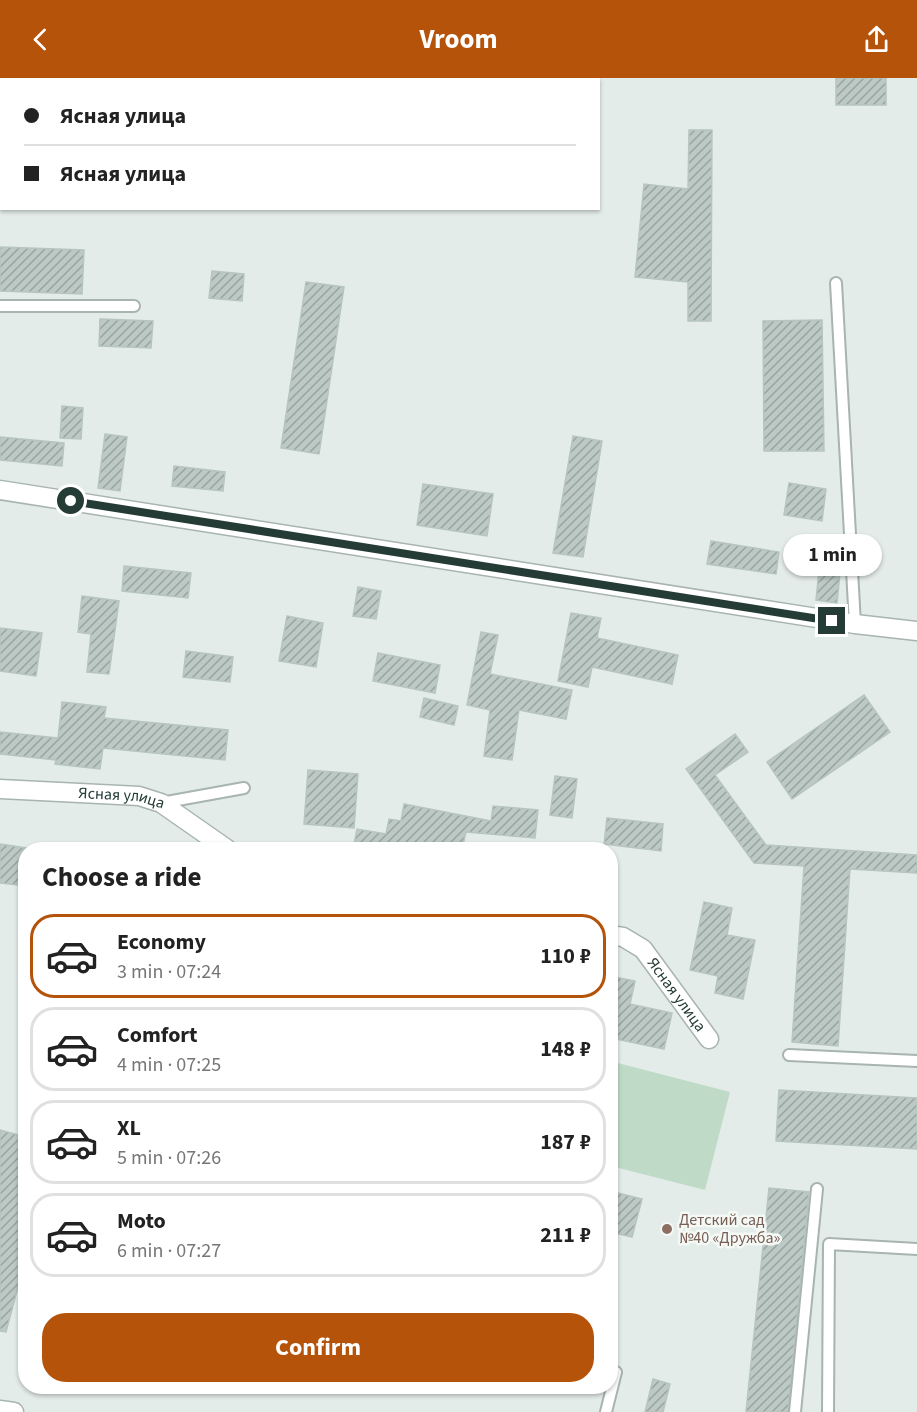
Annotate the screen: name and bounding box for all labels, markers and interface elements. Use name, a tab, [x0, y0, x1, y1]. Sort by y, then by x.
text: Vroom	[419, 20, 498, 59]
icon: back	[24, 23, 57, 56]
icon: share	[860, 23, 893, 56]
text: Ясная улица	[60, 100, 186, 132]
text: Ясная улица	[60, 158, 186, 190]
route start	[57, 487, 84, 514]
callout: 1 min	[782, 534, 882, 576]
text: 1 min	[808, 541, 857, 569]
route end	[818, 607, 845, 634]
street label: Ясная улица	[78, 782, 167, 814]
text: Choose a ride	[42, 858, 202, 897]
text: Economy	[117, 926, 206, 958]
icon: car	[45, 929, 99, 983]
text: 110 ₽	[540, 940, 591, 972]
street label: Ясная улица	[642, 953, 711, 1036]
text: 3 min · 07:24	[117, 958, 221, 986]
text: Comfort	[117, 1019, 198, 1051]
icon: car	[45, 1022, 99, 1076]
text: 148 ₽	[540, 1033, 591, 1065]
text: 4 min · 07:25	[117, 1051, 221, 1079]
text: XL	[117, 1112, 141, 1144]
icon: car	[45, 1115, 99, 1169]
text: 187 ₽	[540, 1126, 591, 1158]
text: 5 min · 07:26	[117, 1144, 221, 1172]
text: Moto	[117, 1205, 166, 1237]
icon: car	[45, 1208, 99, 1262]
place label: Детский сад №40 «Дружба»	[679, 1209, 780, 1249]
text: 211 ₽	[540, 1219, 591, 1251]
marker: Детский сад №40 «Дружба»	[660, 1222, 674, 1236]
text: 6 min · 07:27	[117, 1237, 221, 1265]
button: Confirm	[42, 1313, 594, 1382]

